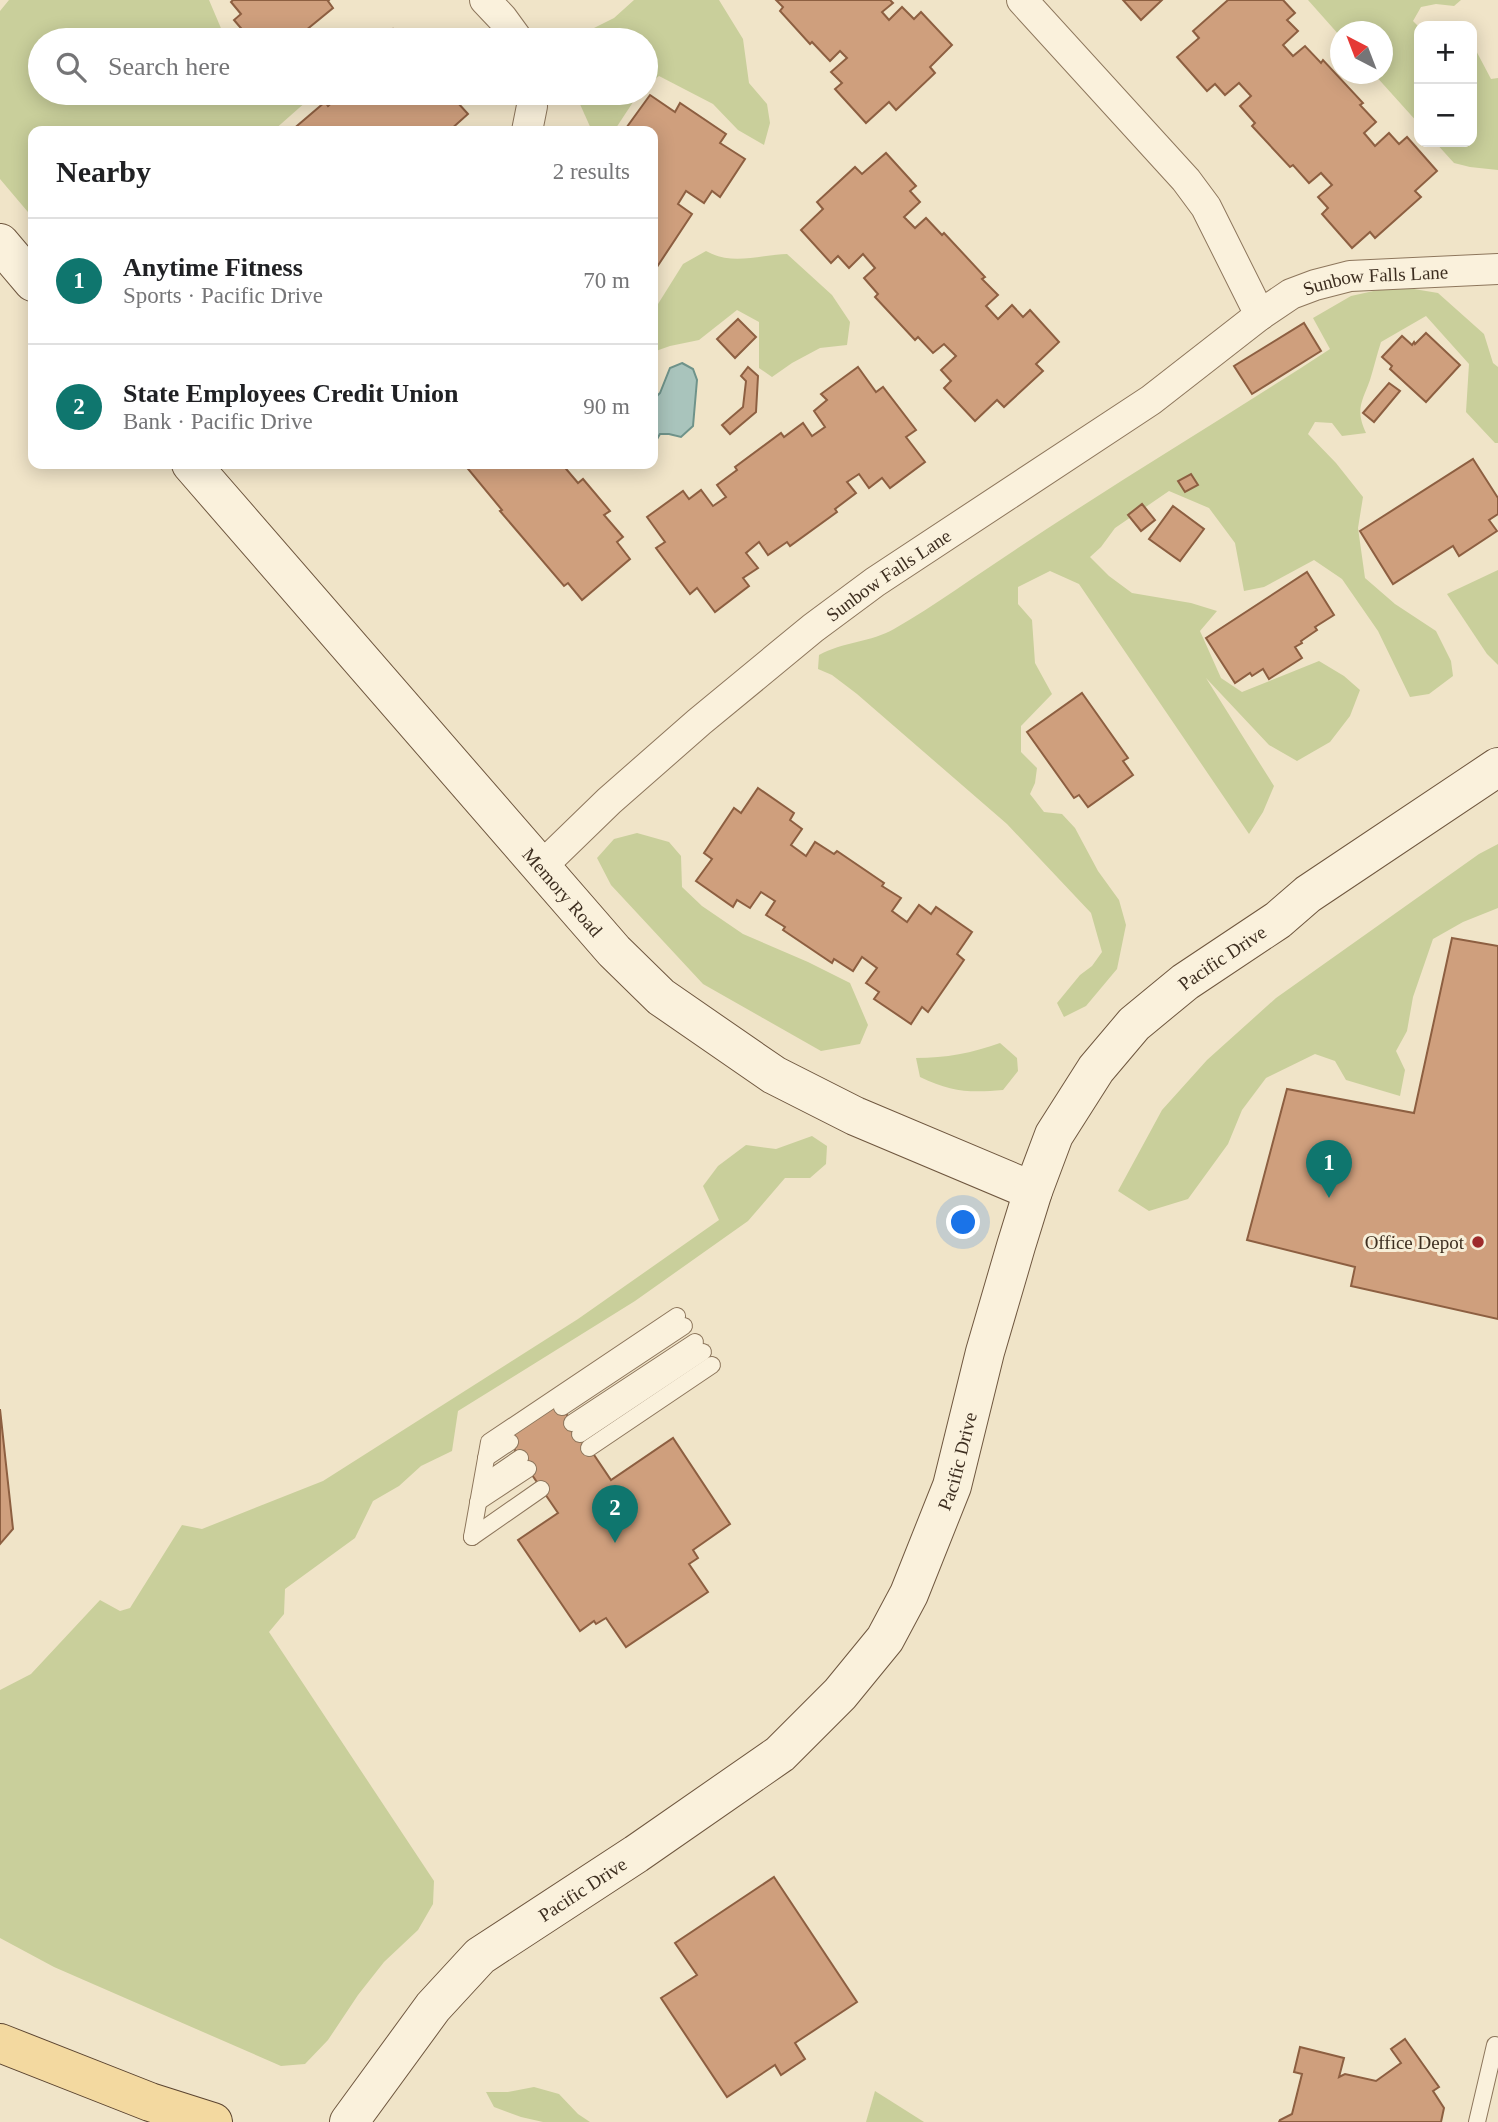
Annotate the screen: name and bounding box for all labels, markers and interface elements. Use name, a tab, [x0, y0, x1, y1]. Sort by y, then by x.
north arrow	[1330, 21, 1393, 84]
map controls	[1414, 21, 1477, 147]
button: +	[1414, 21, 1477, 84]
search box	[28, 28, 658, 105]
icon: search	[52, 48, 90, 86]
text: Search here	[108, 52, 230, 81]
button: −	[1414, 84, 1477, 147]
text: Nearby	[56, 155, 151, 188]
text: 2 results	[553, 159, 630, 184]
text: Anytime Fitness	[123, 253, 303, 282]
street label: Sunbow Falls Lane	[1300, 261, 1449, 300]
text: 1	[73, 268, 85, 293]
text: 70 m	[583, 268, 630, 293]
text: Sports · Pacific Drive	[123, 283, 323, 308]
text: State Employees Credit Union	[123, 379, 458, 408]
text: 2	[73, 394, 85, 419]
text: 90 m	[583, 394, 630, 419]
text: Bank · Pacific Drive	[123, 409, 313, 434]
street label: Sunbow Falls Lane	[822, 525, 955, 626]
street label: Memory Road	[518, 844, 607, 941]
street label: Pacific Drive	[1174, 921, 1270, 994]
pin: 1	[1306, 1140, 1352, 1198]
your location	[946, 1205, 980, 1239]
place label: Office Depot	[1365, 1232, 1465, 1253]
marker: Office Depot	[1470, 1234, 1486, 1250]
street label: Pacific Drive	[933, 1410, 981, 1513]
pin: 2	[592, 1485, 638, 1543]
street label: Pacific Drive	[535, 1853, 631, 1926]

